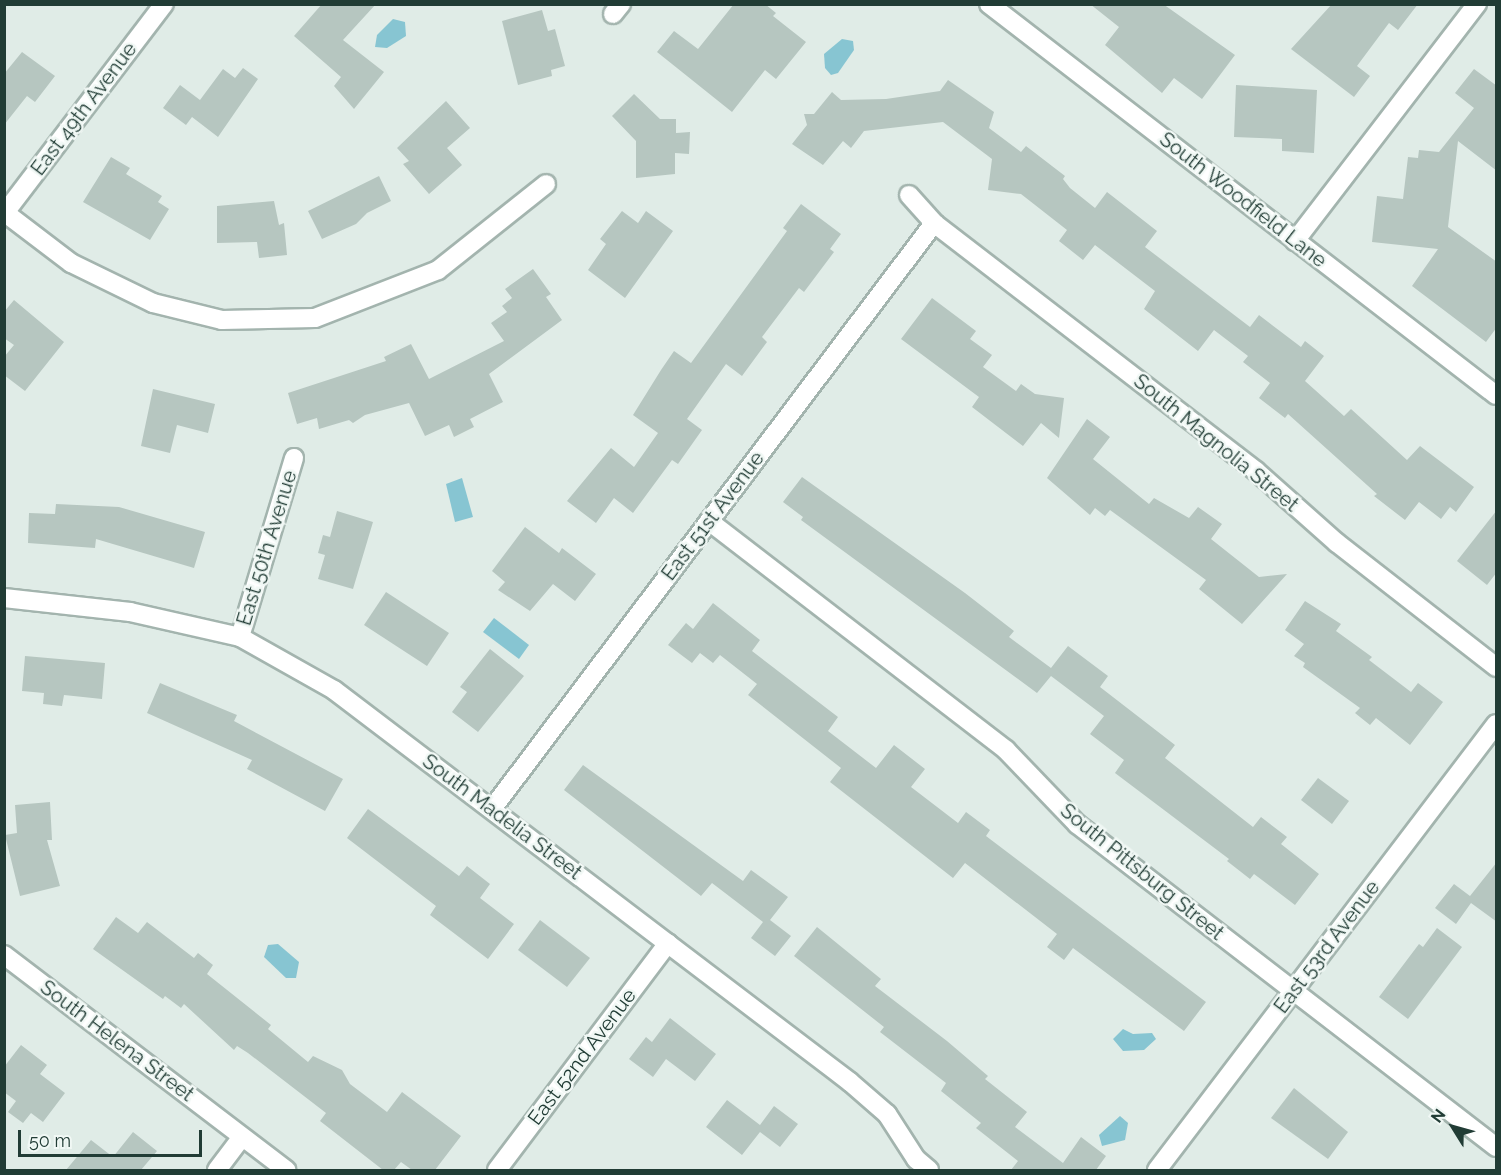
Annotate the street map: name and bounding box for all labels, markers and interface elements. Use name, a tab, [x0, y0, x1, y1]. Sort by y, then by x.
street label: East 49th Avenue	[26, 38, 142, 180]
street label: South Woodfield Lane	[1154, 127, 1332, 273]
street label: South Magnolia Street	[1129, 369, 1303, 517]
street label: East 51st Avenue	[657, 447, 769, 585]
street label: East 50th Avenue	[232, 467, 302, 629]
street label: South Madelia Street	[418, 749, 586, 885]
street label: South Pittsburg Street	[1056, 799, 1228, 945]
street label: East 53rd Avenue	[1269, 876, 1385, 1018]
street label: South Helena Street	[36, 975, 198, 1107]
street label: East 52nd Avenue	[523, 984, 641, 1130]
north arrow	[1423, 1097, 1483, 1157]
text: N	[1427, 1105, 1449, 1126]
scale bar	[21, 1118, 206, 1156]
text: 50 m	[29, 1130, 71, 1151]

